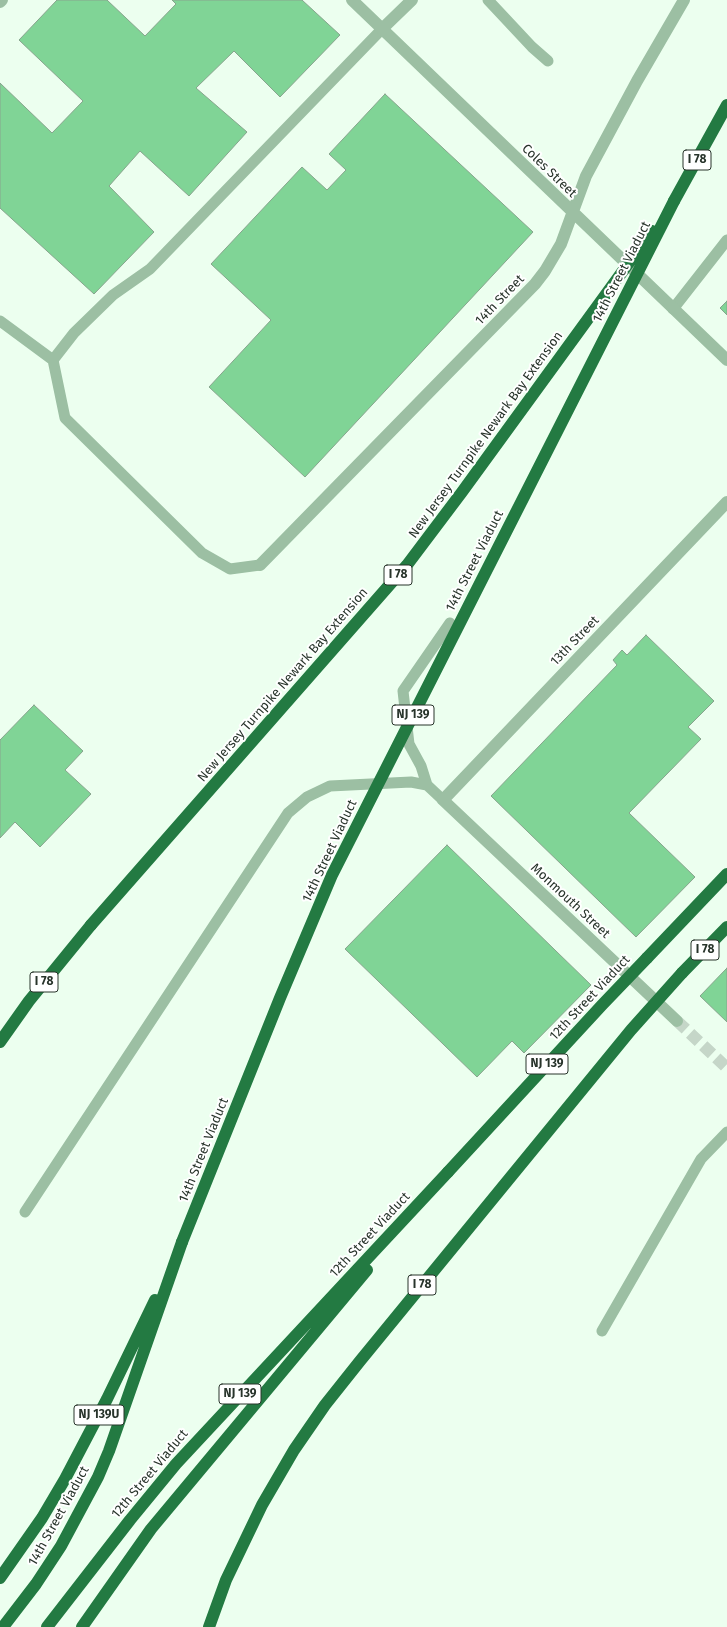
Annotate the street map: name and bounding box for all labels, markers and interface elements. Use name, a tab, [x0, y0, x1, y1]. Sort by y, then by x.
street label: Coles Street	[518, 141, 580, 201]
road number: I 78	[683, 150, 711, 170]
street label: 14th Street Viaduct	[590, 219, 654, 325]
street label: 14th Street	[472, 272, 528, 328]
street label: New Jersey Turnpike Newark Bay Extension	[406, 329, 566, 541]
street label: 14th Street Viaduct	[443, 508, 507, 614]
road number: I 78	[384, 565, 412, 585]
street label: New Jersey Turnpike Newark Bay Extension	[195, 585, 371, 785]
street label: 13th Street	[547, 613, 603, 669]
road number: NJ 139	[392, 705, 434, 725]
street label: 14th Street Viaduct	[299, 797, 361, 905]
street label: Monmouth Street	[527, 860, 613, 942]
road number: I 78	[691, 940, 719, 960]
street label: 12th Street Viaduct	[547, 952, 633, 1044]
road number: I 78	[30, 972, 58, 992]
road number: NJ 139	[526, 1054, 568, 1074]
street label: 14th Street Viaduct	[176, 1096, 232, 1204]
street label: 12th Street Viaduct	[327, 1189, 413, 1281]
road number: I 78	[408, 1275, 436, 1295]
road number: NJ 139	[219, 1384, 261, 1404]
road number: NJ 139U	[74, 1405, 124, 1425]
street label: 12th Street Viaduct	[108, 1427, 192, 1521]
street label: 14th Street Viaduct	[25, 1464, 93, 1568]

